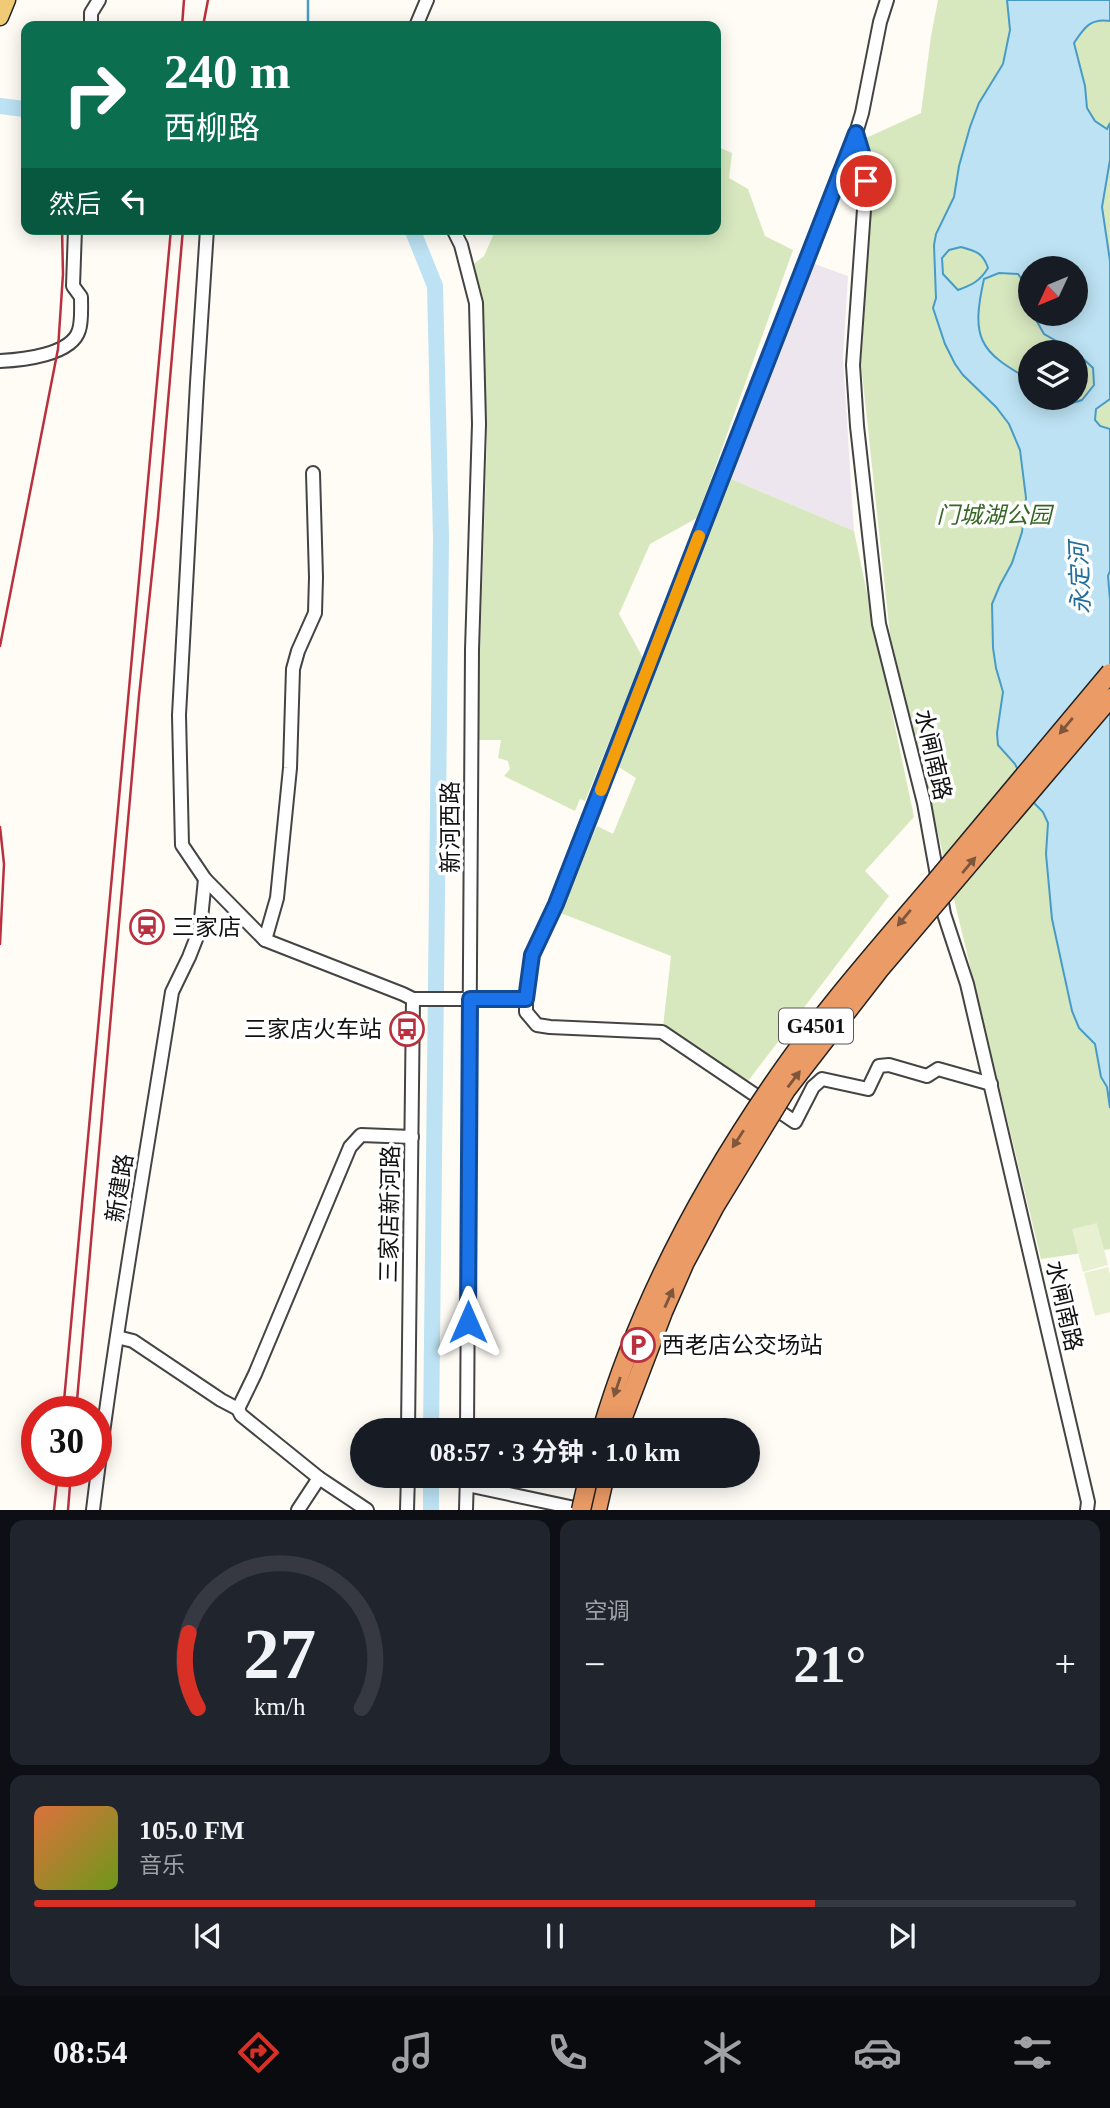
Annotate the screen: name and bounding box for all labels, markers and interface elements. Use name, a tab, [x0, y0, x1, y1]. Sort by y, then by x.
text: 240 m	[164, 44, 291, 99]
icon: right	[49, 49, 140, 140]
text: 西柳路	[164, 110, 260, 146]
pin	[836, 151, 896, 211]
icon: arrive	[847, 162, 885, 200]
icon: left	[115, 182, 153, 220]
text: 然后	[49, 190, 101, 219]
north arrow	[1018, 256, 1088, 326]
map controls	[1018, 256, 1088, 410]
button: layers	[1018, 340, 1088, 410]
park label: 门城湖公园	[937, 503, 1055, 528]
water label: 永定河	[1066, 538, 1094, 614]
street label: 水闸南路	[910, 707, 956, 803]
one-way arrow	[1059, 717, 1074, 734]
street label: 新河西路	[438, 781, 463, 873]
one-way arrow	[961, 856, 977, 874]
station icon: 三家店	[128, 908, 166, 946]
one-way arrow	[897, 910, 912, 927]
place label: 三家店	[172, 915, 241, 940]
road number: G4501	[779, 1009, 853, 1044]
bus stop icon: 三家店火车站	[388, 1010, 426, 1048]
place label: 三家店火车站	[244, 1017, 382, 1042]
one-way arrow	[787, 1070, 801, 1088]
one-way arrow	[731, 1129, 744, 1149]
street label: 三家店新河路	[376, 1145, 404, 1283]
street label: 新建路	[102, 1152, 138, 1224]
street label: 水闸南路	[1041, 1258, 1087, 1354]
position arrow	[431, 1285, 505, 1359]
one-way arrow	[663, 1288, 675, 1308]
parking icon: 西老店公交场站	[619, 1326, 657, 1364]
place label: 西老店公交场站	[662, 1333, 823, 1358]
one-way arrow	[611, 1377, 622, 1398]
speed limit sign: 30	[21, 1396, 112, 1487]
text: 08:57 · 3 分钟 · 1.0 km	[430, 1438, 680, 1467]
text: 空调	[584, 1599, 630, 1624]
text: 27	[244, 1614, 316, 1695]
text: 21°	[794, 1636, 866, 1693]
text: −	[584, 1643, 605, 1685]
text: +	[1055, 1643, 1076, 1685]
text: km/h	[254, 1693, 306, 1720]
text: 105.0 FM	[139, 1816, 244, 1845]
text: 音乐	[139, 1853, 185, 1878]
icon: previous	[189, 1917, 227, 1955]
icon: pause	[536, 1917, 574, 1955]
icon: next	[883, 1917, 921, 1955]
icon: directions	[234, 2028, 283, 2077]
icon: music	[388, 2028, 437, 2077]
icon: phone	[543, 2028, 592, 2077]
icon: climate	[698, 2028, 747, 2077]
icon: car	[853, 2028, 902, 2077]
icon: filters	[1008, 2028, 1057, 2077]
text: 08:54	[53, 2034, 128, 2070]

